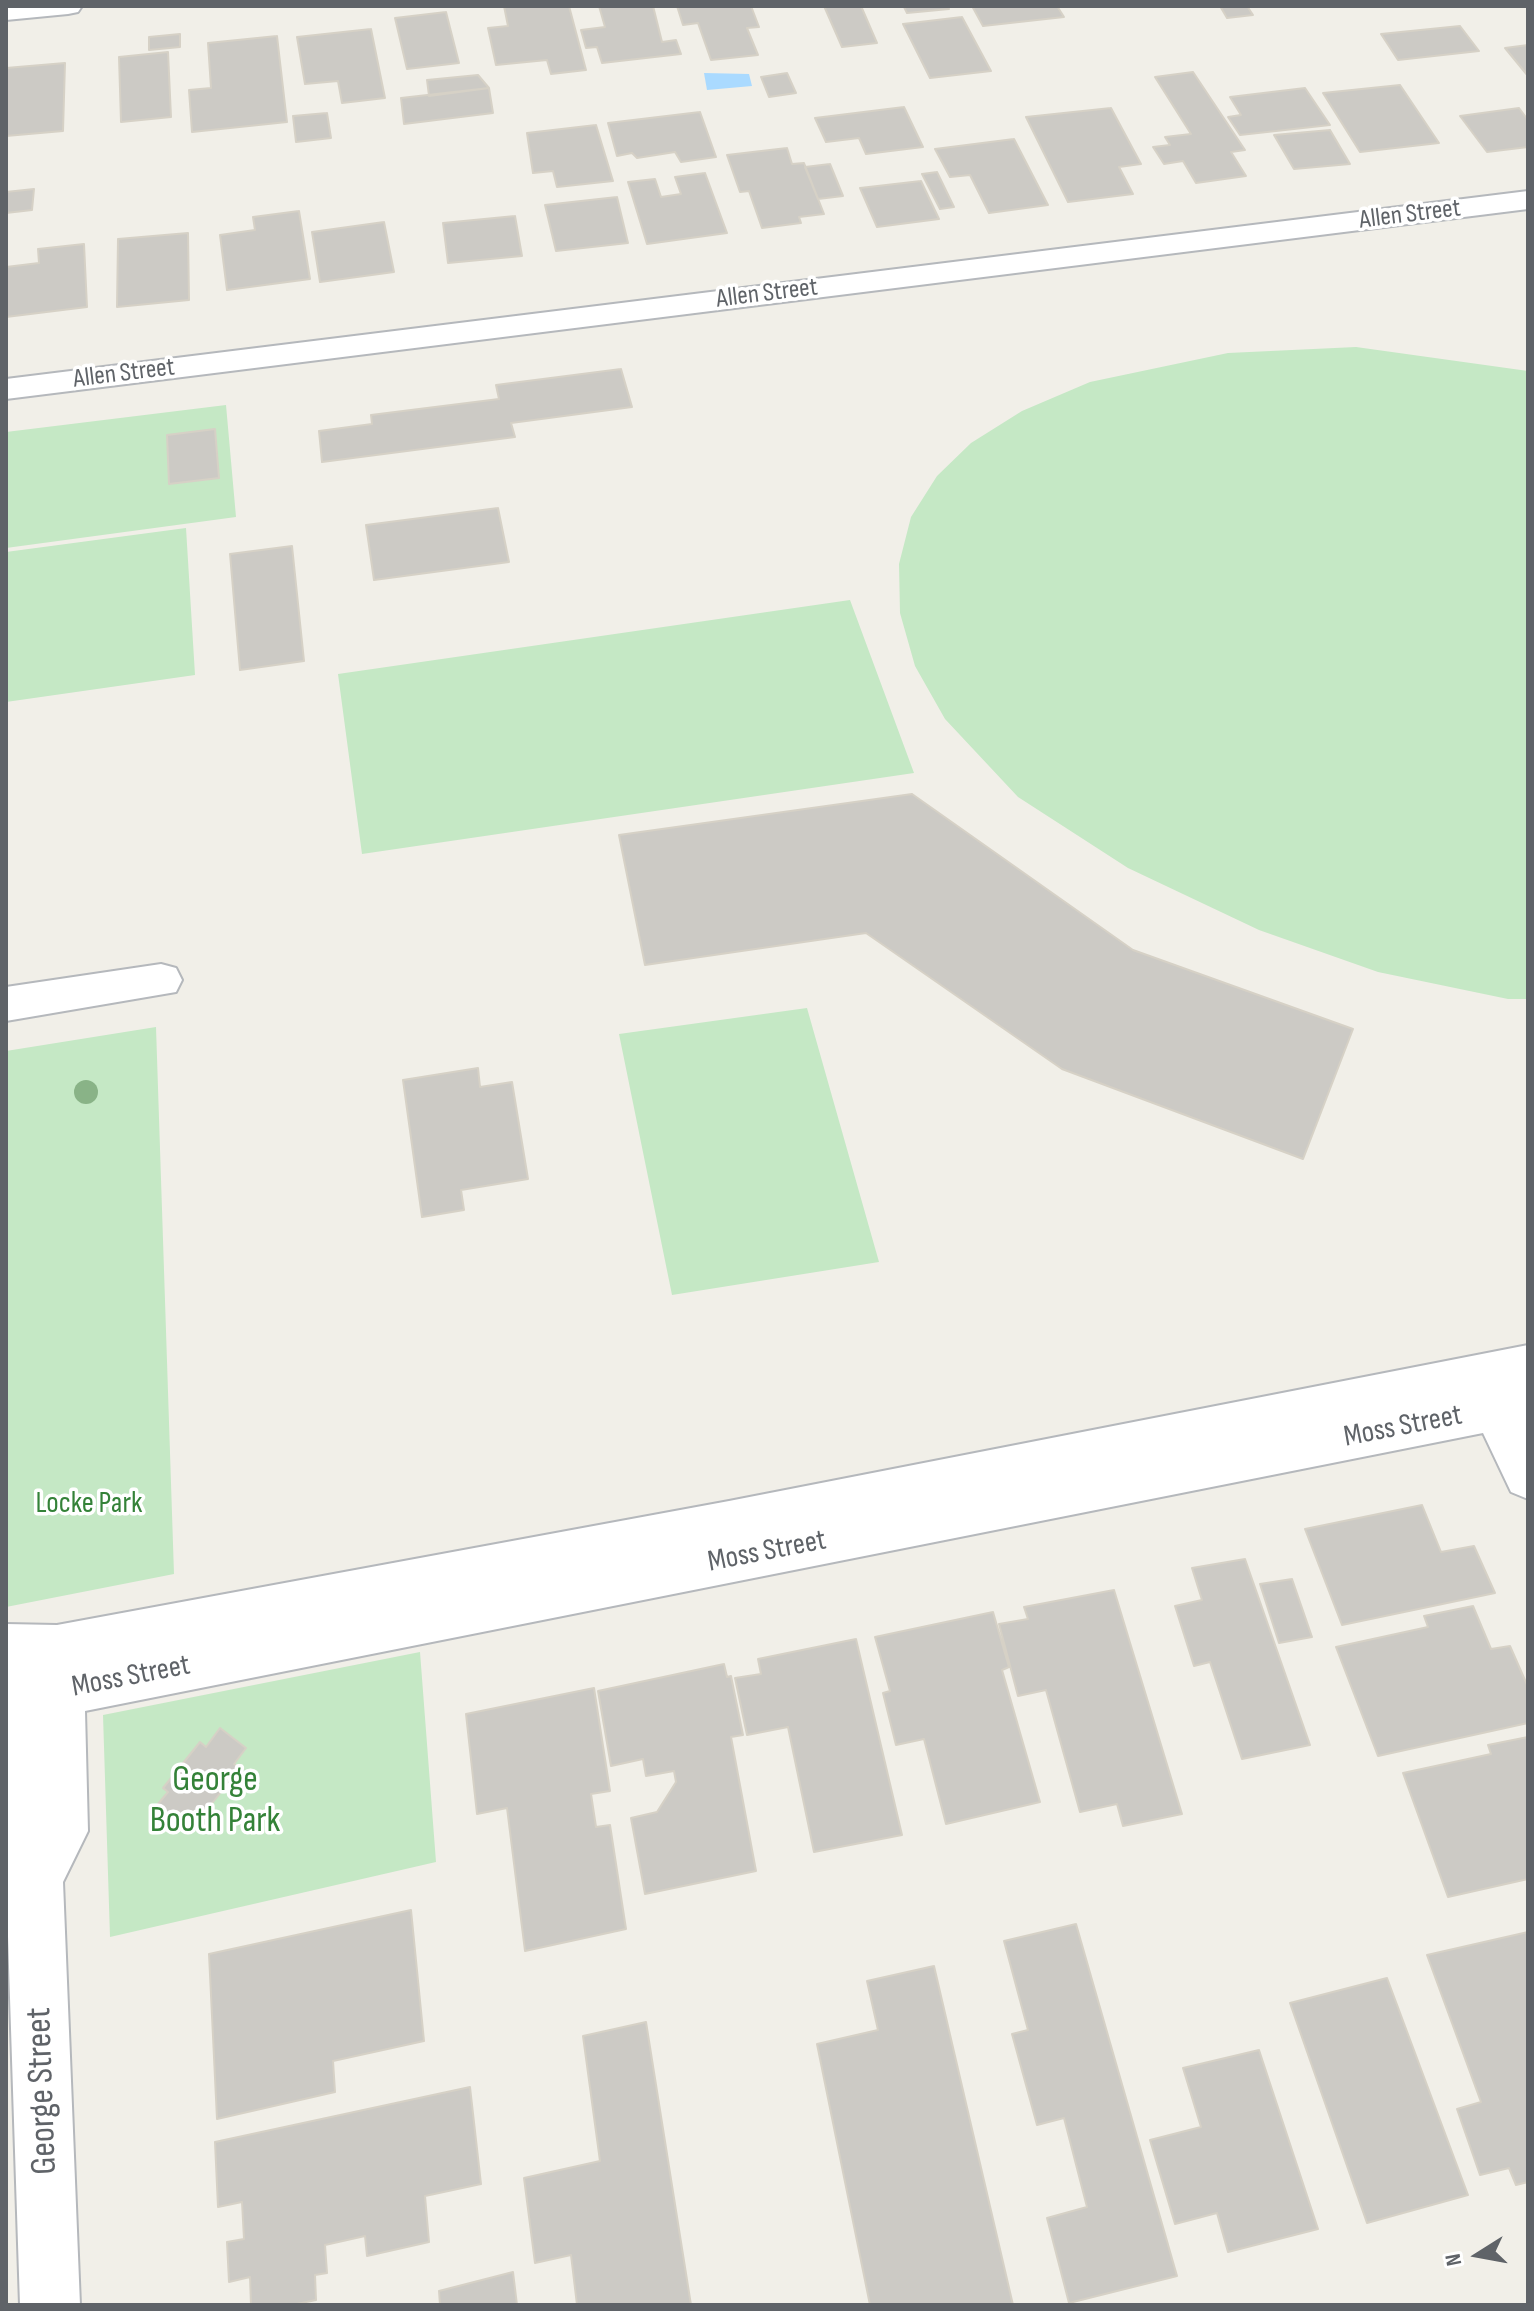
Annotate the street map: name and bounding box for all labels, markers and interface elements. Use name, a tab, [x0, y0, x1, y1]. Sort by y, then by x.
street label: Allen Street	[1358, 193, 1462, 237]
street label: Allen Street	[715, 272, 819, 316]
street label: Allen Street	[72, 352, 176, 396]
street label: Moss Street	[1341, 1398, 1465, 1456]
park label: Locke Park	[36, 1486, 142, 1522]
street label: Moss Street	[705, 1523, 829, 1581]
street label: Moss Street	[69, 1648, 193, 1706]
park label: George Booth Park	[150, 1759, 280, 1844]
street label: George Street	[18, 2007, 68, 2175]
north arrow	[1438, 2215, 1518, 2295]
text: N	[1440, 2251, 1468, 2268]

